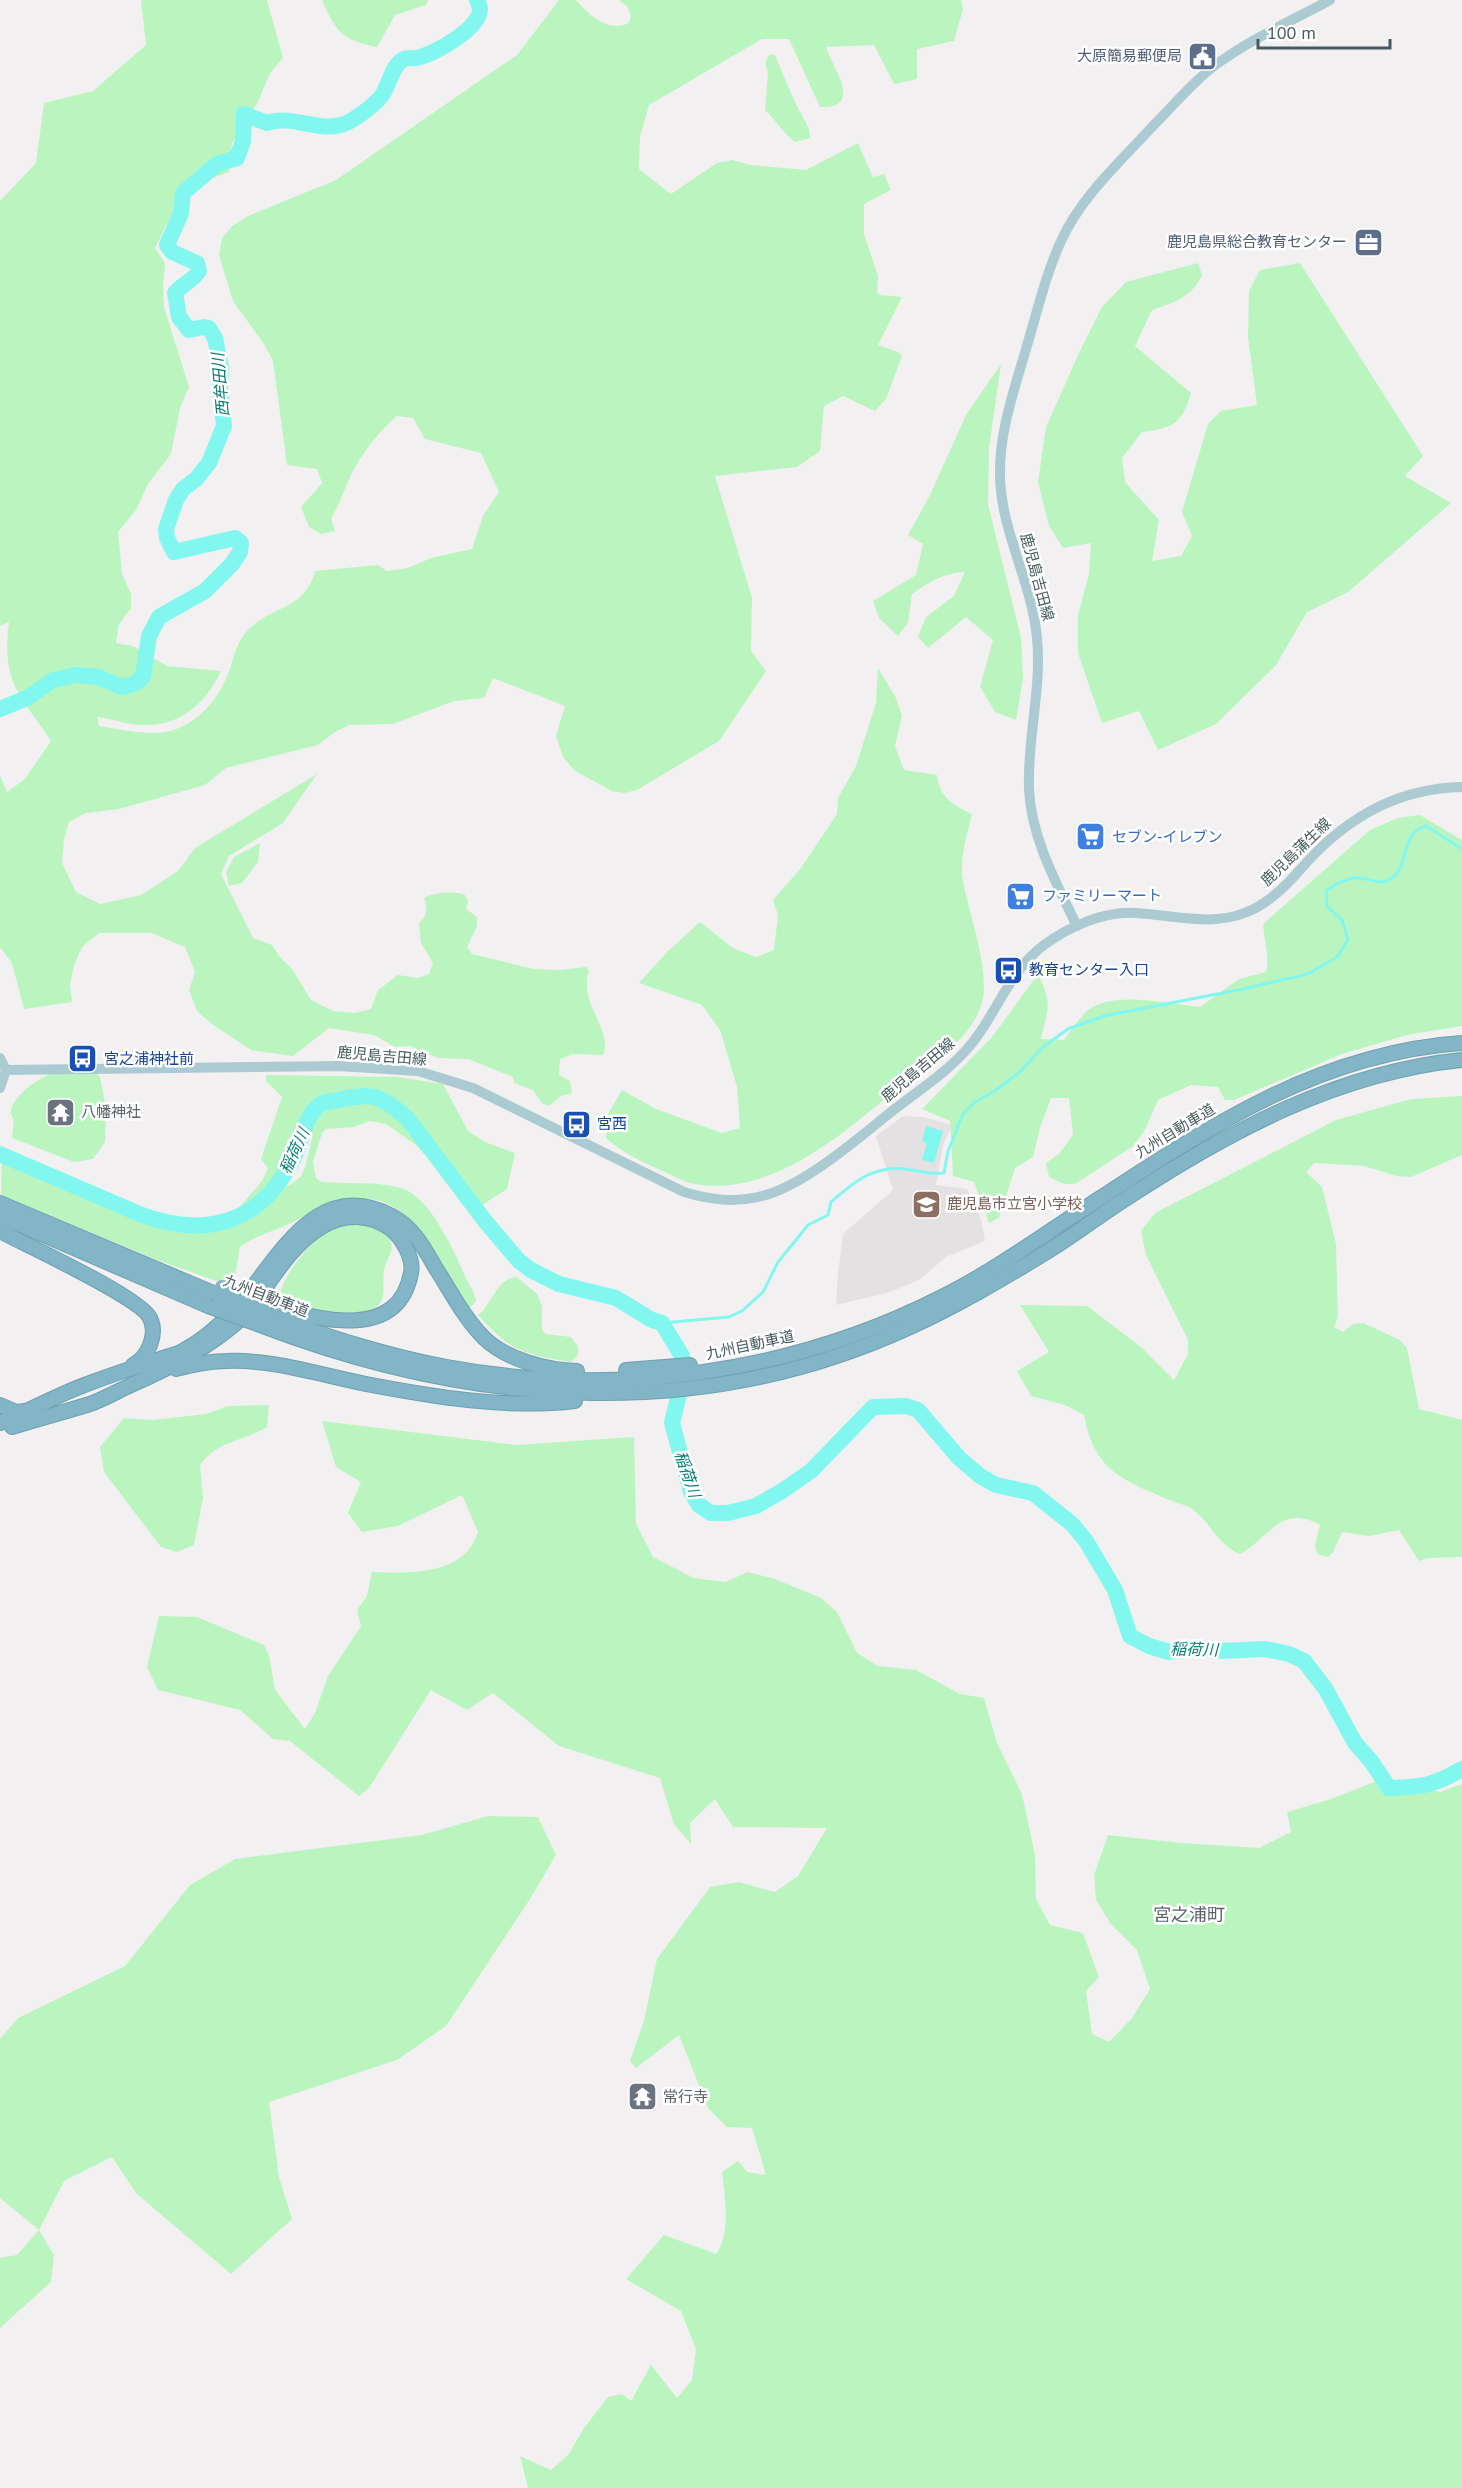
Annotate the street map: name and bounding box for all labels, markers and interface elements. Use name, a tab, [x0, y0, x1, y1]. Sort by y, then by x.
scale bar	[1258, 12, 1390, 50]
text: 100 m	[1267, 21, 1316, 44]
public building icon: 大原簡易郵便局	[1187, 40, 1219, 72]
place label: 大原簡易郵便局	[1077, 46, 1182, 65]
office icon: 鹿児島県総合教育センター	[1352, 226, 1384, 258]
place label: 鹿児島県総合教育センター	[1167, 232, 1347, 251]
water label: 西牟田川	[207, 350, 233, 418]
street label: 鹿児島吉田線	[1017, 531, 1058, 623]
street label: 鹿児島蒲生線	[1257, 814, 1335, 890]
supermarket icon: セブン-イレブン	[1075, 821, 1107, 853]
place label: セブン-イレブン	[1112, 827, 1222, 846]
supermarket icon: ファミリーマート	[1005, 880, 1037, 912]
place label: ファミリーマート	[1042, 886, 1162, 905]
bus stop icon: 教育センター入口	[992, 954, 1024, 986]
place label: 教育センター入口	[1029, 960, 1149, 979]
street label: 鹿児島吉田線	[877, 1033, 958, 1106]
street label: 鹿児島吉田線	[336, 1042, 428, 1069]
bus stop icon: 宮之浦神社前	[67, 1043, 99, 1075]
place label: 宮之浦神社前	[104, 1049, 194, 1068]
temple icon: 八幡神社	[44, 1096, 76, 1128]
street label: 九州自動車道	[1131, 1099, 1218, 1162]
place label: 八幡神社	[81, 1102, 141, 1121]
bus stop icon: 宮西	[560, 1108, 592, 1140]
place label: 宮西	[597, 1114, 627, 1133]
water label: 稲荷川	[275, 1123, 314, 1177]
school or university icon: 鹿児島市立宮小学校	[910, 1188, 942, 1220]
place label: 鹿児島市立宮小学校	[947, 1194, 1082, 1213]
street label: 九州自動車道	[221, 1271, 312, 1321]
street label: 九州自動車道	[704, 1326, 796, 1363]
water label: 稲荷川	[671, 1448, 706, 1502]
water label: 稲荷川	[1170, 1639, 1220, 1659]
district label: 宮之浦町	[1153, 1903, 1225, 1926]
temple icon: 常行寺	[626, 2081, 658, 2113]
place label: 常行寺	[663, 2087, 708, 2106]

